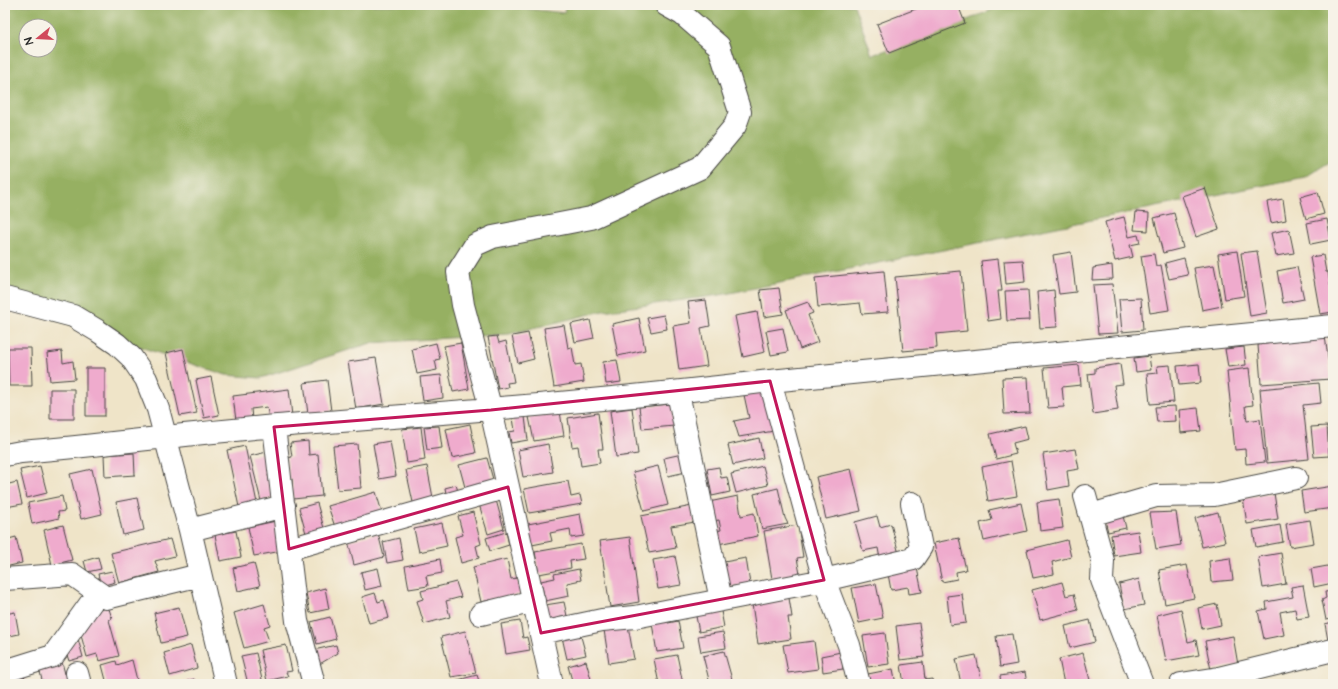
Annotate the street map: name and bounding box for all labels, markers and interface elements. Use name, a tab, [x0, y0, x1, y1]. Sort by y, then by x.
north arrow	[18, 18, 58, 58]
text: N	[21, 35, 37, 47]

